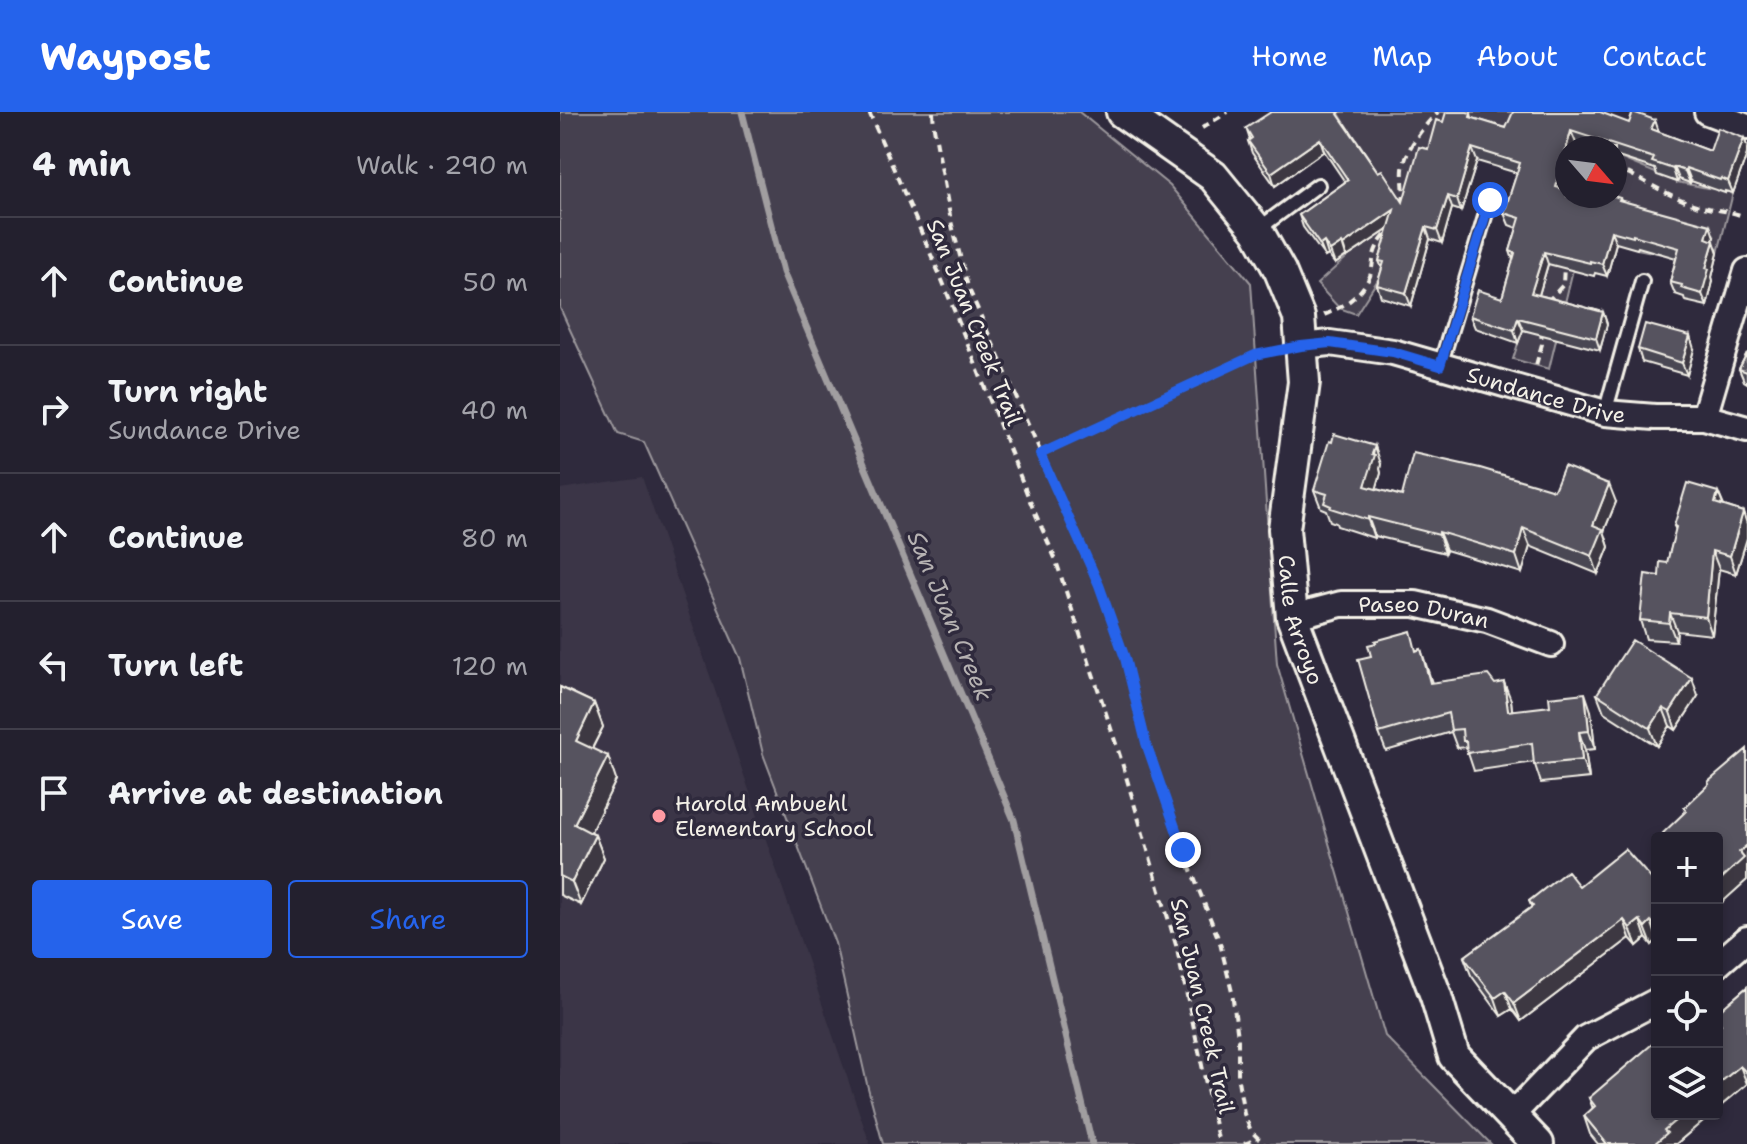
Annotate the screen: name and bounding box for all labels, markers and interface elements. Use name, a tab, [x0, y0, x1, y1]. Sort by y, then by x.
text: Waypost	[40, 31, 211, 82]
text: Home	[1251, 37, 1328, 75]
text: Map	[1372, 37, 1432, 75]
text: About	[1476, 37, 1558, 75]
text: Contact	[1602, 37, 1707, 75]
north arrow	[1555, 136, 1627, 208]
text: 4 min	[32, 141, 131, 187]
text: Walk · 290 m	[356, 147, 528, 182]
route start	[1472, 182, 1508, 218]
street label: San Juan Creek Trail	[920, 215, 1029, 430]
icon: ahead	[32, 259, 76, 303]
text: Continue	[108, 261, 244, 302]
text: 50 m	[463, 264, 528, 299]
street label: Sundance Drive	[1463, 360, 1626, 430]
text: Turn right	[108, 371, 267, 412]
icon: right	[32, 387, 76, 431]
text: 40 m	[461, 392, 528, 427]
text: Sundance Drive	[108, 412, 301, 447]
icon: ahead	[32, 515, 76, 559]
text: Continue	[108, 517, 244, 558]
text: 80 m	[461, 520, 528, 555]
water label: San Juan Creek	[900, 526, 1000, 706]
street label: Calle Arroyo	[1271, 554, 1330, 689]
street label: Paseo Duran	[1358, 590, 1492, 635]
icon: left	[32, 643, 76, 687]
text: Turn left	[108, 645, 243, 686]
text: 120 m	[452, 648, 528, 683]
icon: arrive	[32, 771, 76, 815]
text: Arrive at destination	[108, 773, 443, 814]
place label: Harold Ambuehl Elementary School	[675, 789, 873, 843]
marker: Harold Ambuehl Elementary School	[650, 807, 668, 825]
route end	[1165, 832, 1201, 868]
map controls	[1651, 832, 1723, 1120]
button: +	[1651, 832, 1723, 904]
button: Save	[32, 880, 272, 958]
button: Share	[288, 880, 528, 958]
street label: San Juan Creek Trail	[1164, 896, 1241, 1117]
button: −	[1651, 904, 1723, 976]
button: locate	[1651, 976, 1723, 1048]
button: layers	[1651, 1048, 1723, 1120]

